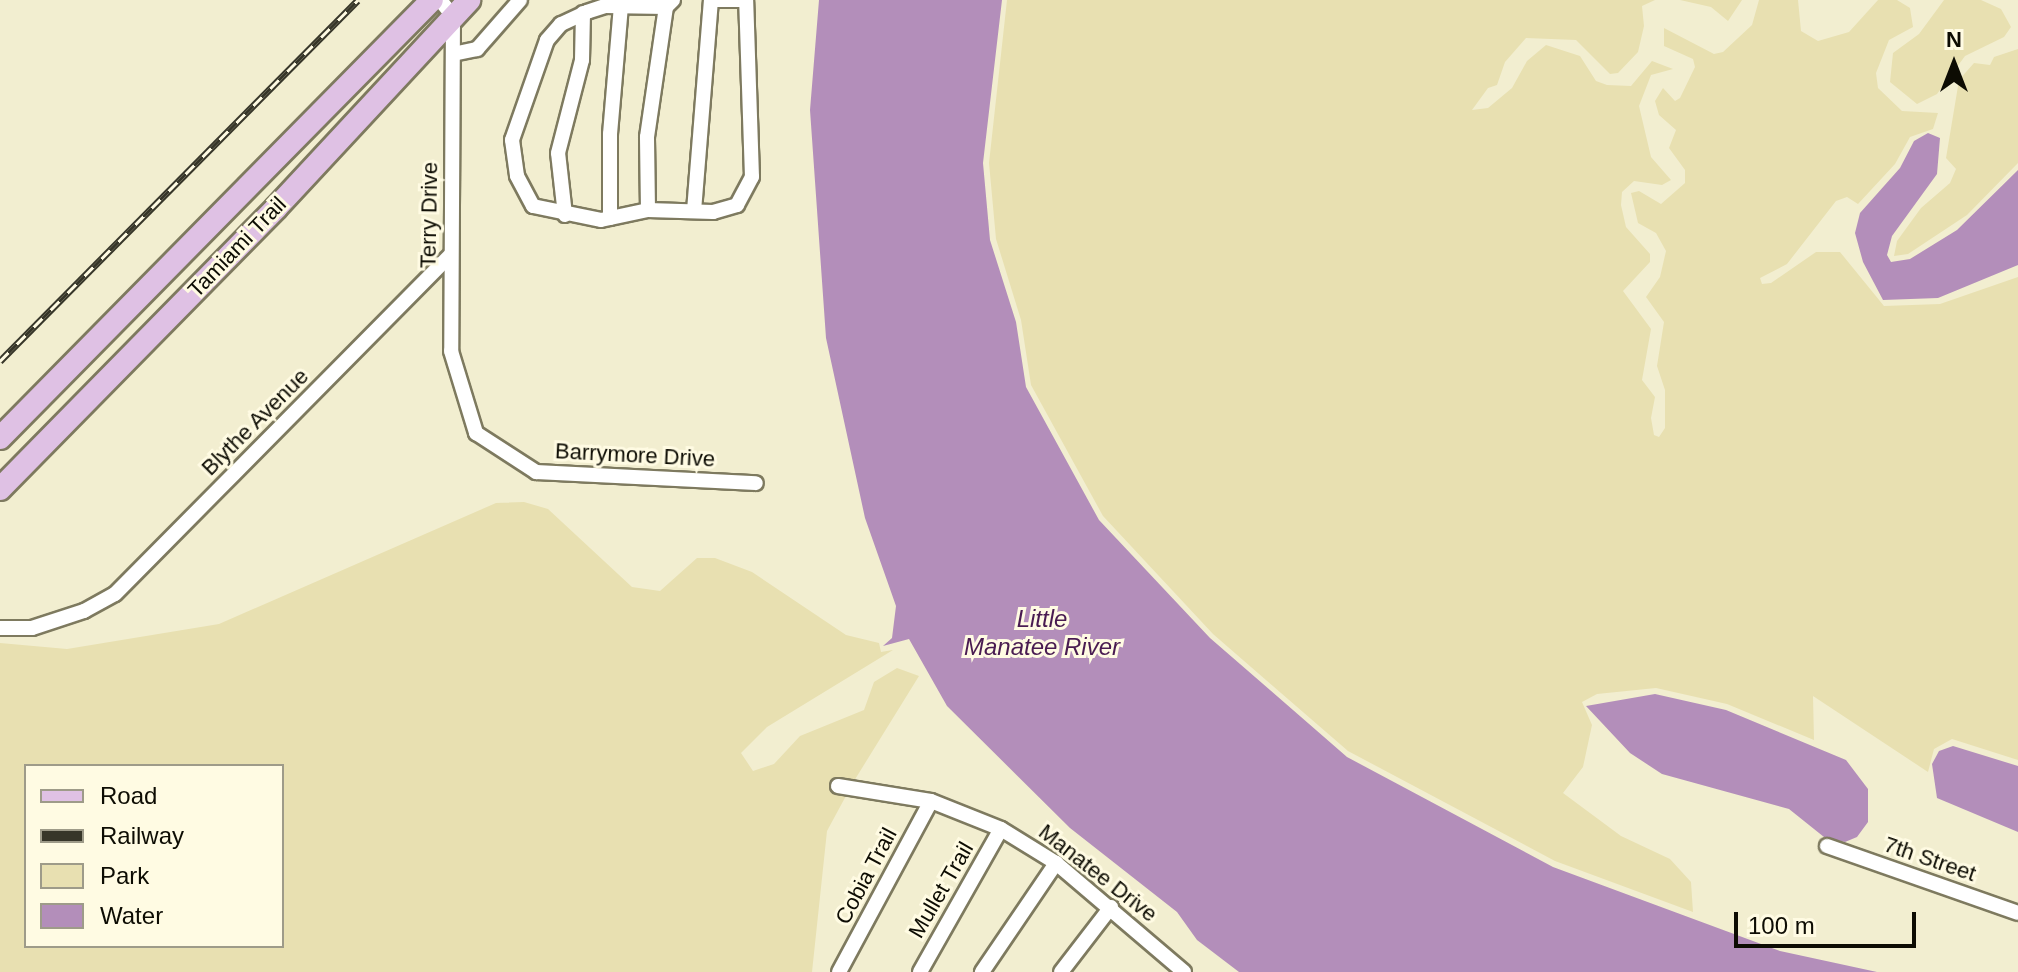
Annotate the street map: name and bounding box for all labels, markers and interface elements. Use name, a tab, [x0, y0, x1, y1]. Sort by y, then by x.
north arrow	[1914, 24, 1994, 104]
text: N	[1946, 27, 1962, 52]
street label: Terry Drive	[415, 162, 443, 268]
street label: Tamiami Trail	[182, 191, 292, 303]
street label: Blythe Avenue	[196, 363, 314, 481]
street label: Barrymore Drive	[554, 438, 716, 472]
water label: Little Manatee River	[964, 605, 1120, 661]
legend	[24, 764, 284, 948]
text: Road	[100, 782, 157, 809]
street label: Manatee Drive	[1034, 819, 1162, 927]
text: Railway	[100, 822, 184, 849]
street label: Cobia Trail	[830, 823, 902, 929]
street label: 7th Street	[1881, 831, 1979, 887]
street label: Mullet Trail	[903, 837, 979, 943]
text: Park	[100, 862, 149, 889]
scale bar	[1738, 896, 1920, 946]
text: Water	[100, 902, 163, 929]
text: 100 m	[1748, 912, 1815, 939]

